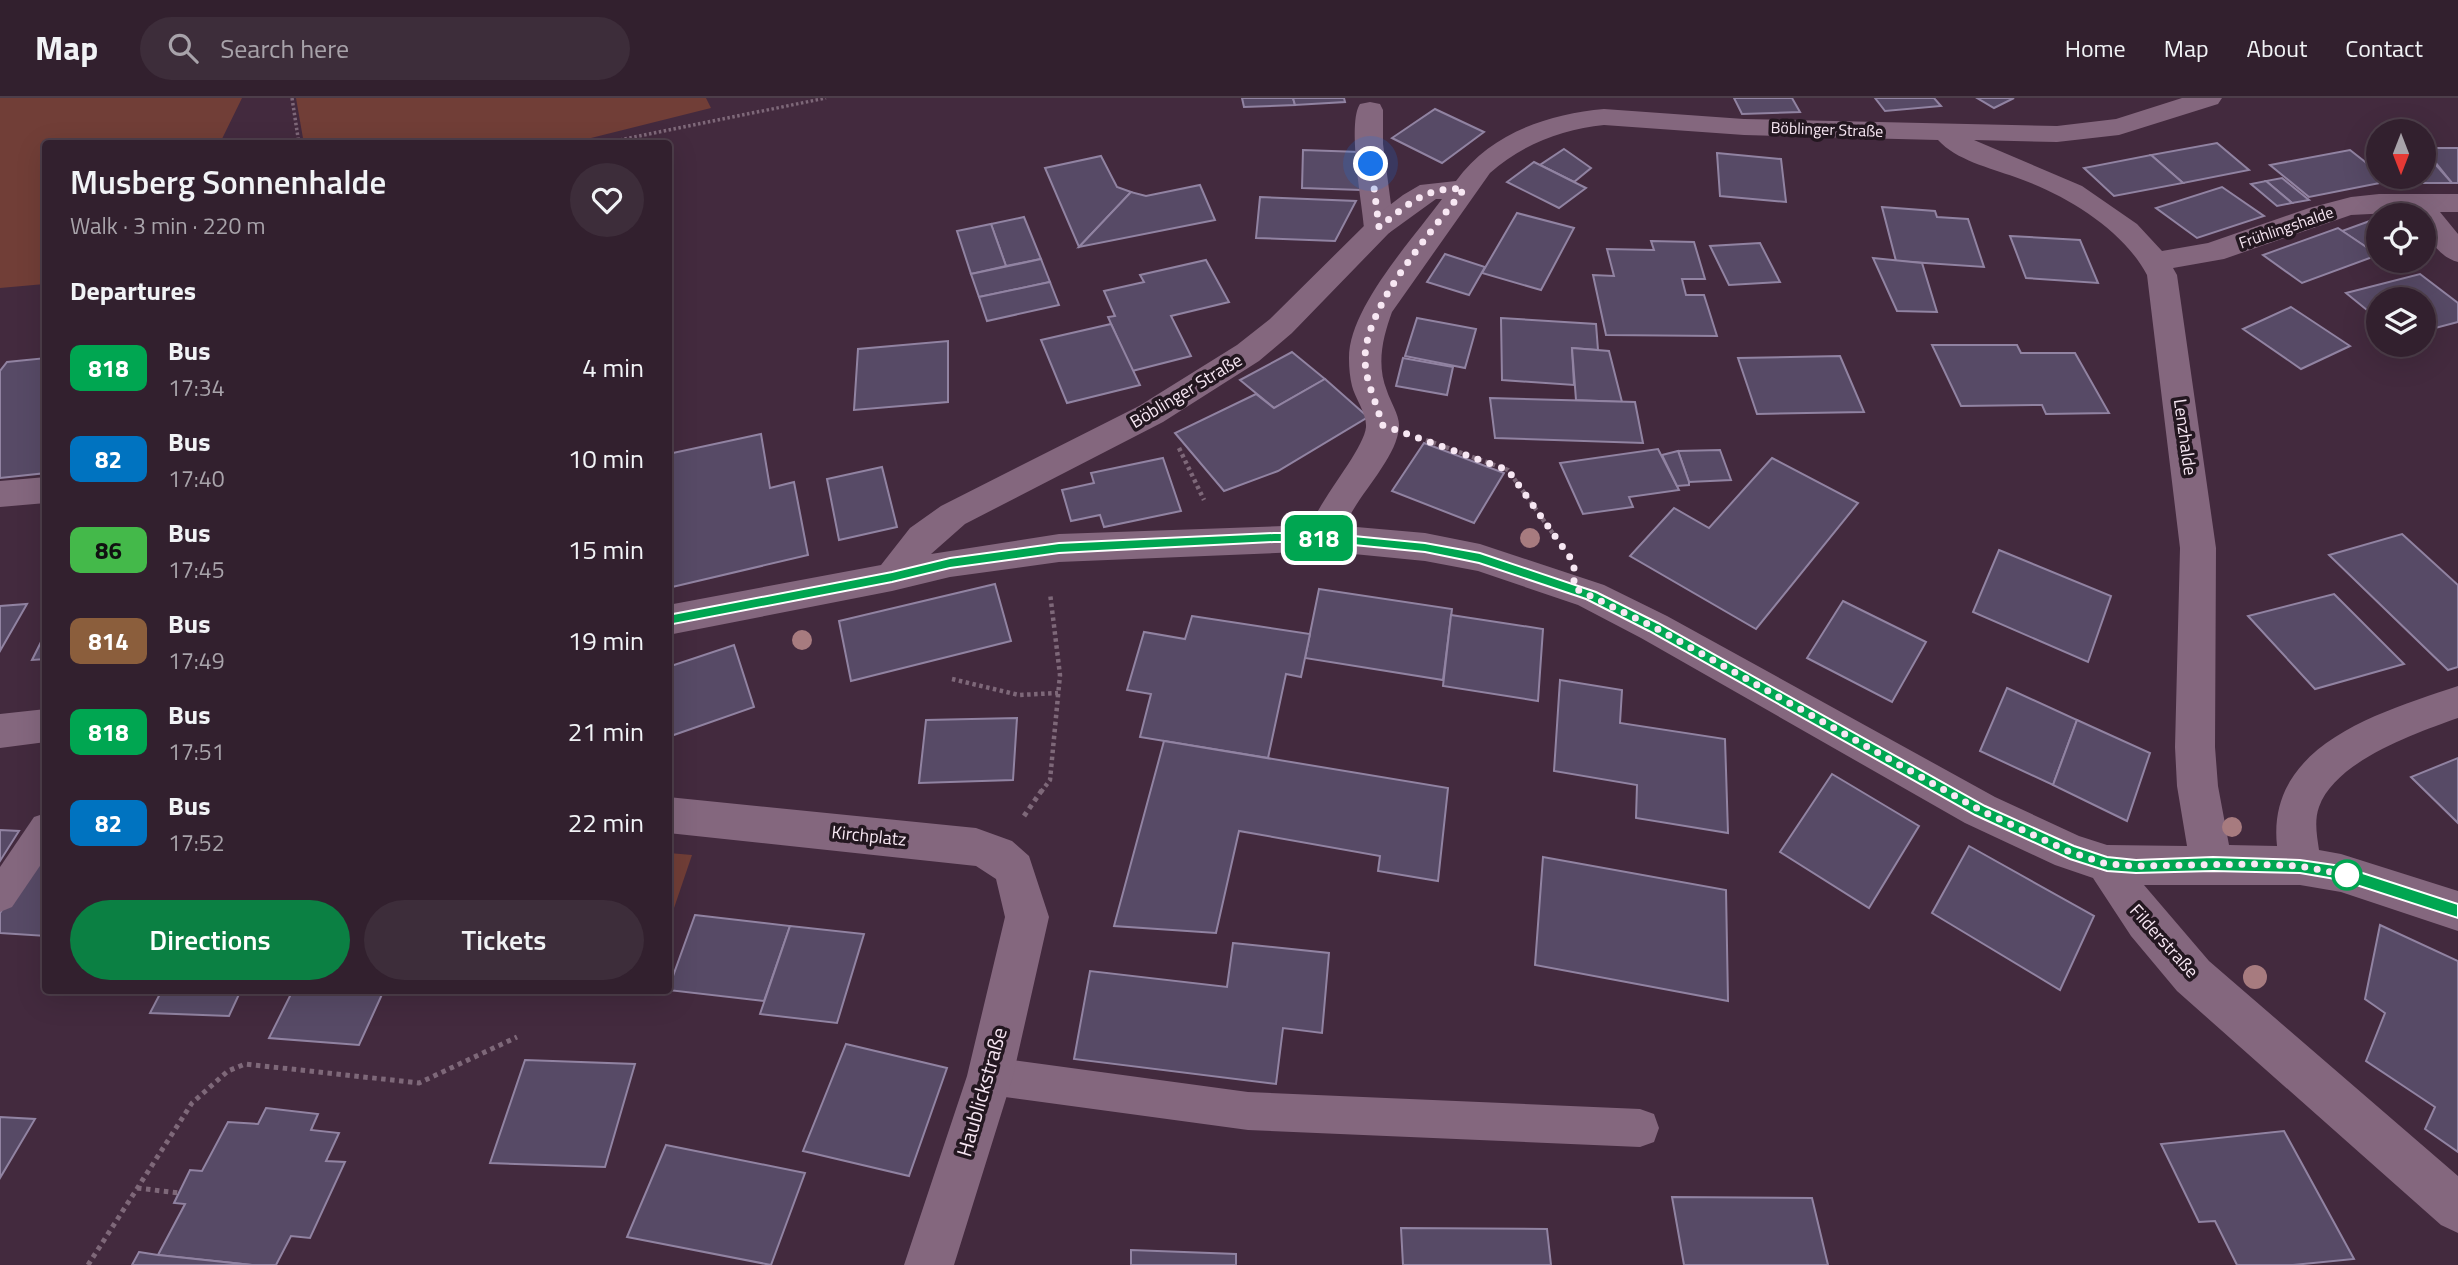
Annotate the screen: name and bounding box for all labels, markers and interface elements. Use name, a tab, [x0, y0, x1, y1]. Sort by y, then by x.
search box	[140, 17, 630, 80]
text: Map	[35, 23, 98, 73]
icon: search	[164, 29, 202, 67]
text: Search here	[220, 29, 349, 68]
text: Home	[2065, 30, 2126, 66]
text: Map	[2164, 30, 2209, 66]
text: About	[2247, 30, 2307, 66]
text: Contact	[2345, 30, 2423, 66]
street label: Böblinger Straße	[1770, 115, 1884, 143]
north arrow	[2366, 119, 2436, 189]
map controls	[2366, 119, 2436, 357]
your location	[1353, 146, 1388, 181]
text: Musberg Sonnenhalde	[70, 157, 386, 207]
button: heart	[570, 163, 644, 237]
street label: Frühlingshalde	[2235, 200, 2337, 254]
button: locate	[2366, 203, 2436, 273]
text: Walk · 3 min · 220 m	[70, 208, 266, 243]
text: Departures	[70, 271, 196, 310]
button: layers	[2366, 287, 2436, 357]
text: Bus	[168, 331, 210, 370]
street label: Böblinger Straße	[1124, 346, 1247, 435]
text: 4 min	[582, 348, 644, 387]
text: 818	[88, 350, 129, 386]
text: 17:34	[168, 370, 225, 405]
street label: Lenzhalde	[2167, 397, 2204, 477]
text: Bus	[168, 422, 210, 461]
text: 10 min	[568, 439, 644, 478]
text: 82	[95, 441, 122, 477]
text: 17:40	[168, 461, 225, 496]
text: Bus	[168, 513, 210, 552]
line badge: 818	[1279, 515, 1359, 561]
text: 818	[1299, 520, 1339, 556]
text: 15 min	[568, 530, 644, 569]
text: 86	[95, 532, 122, 568]
text: 17:45	[168, 552, 225, 587]
text: Bus	[168, 604, 210, 643]
text: 19 min	[568, 621, 644, 660]
text: 814	[88, 623, 129, 659]
text: 17:49	[168, 643, 225, 678]
text: Bus	[168, 695, 210, 734]
text: 21 min	[568, 712, 644, 751]
text: 818	[88, 714, 129, 750]
text: 17:51	[168, 734, 225, 769]
text: Bus	[168, 786, 210, 825]
text: 22 min	[568, 803, 644, 842]
text: 82	[95, 805, 122, 841]
street label: Kirchplatz	[830, 818, 908, 853]
text: 17:52	[168, 825, 225, 860]
unlabelled marker	[2332, 860, 2362, 890]
street label: Filderstraße	[2124, 898, 2205, 984]
button: Directions	[70, 900, 350, 980]
button: Tickets	[364, 900, 644, 980]
street label: Haublickstraße	[947, 1023, 1015, 1160]

